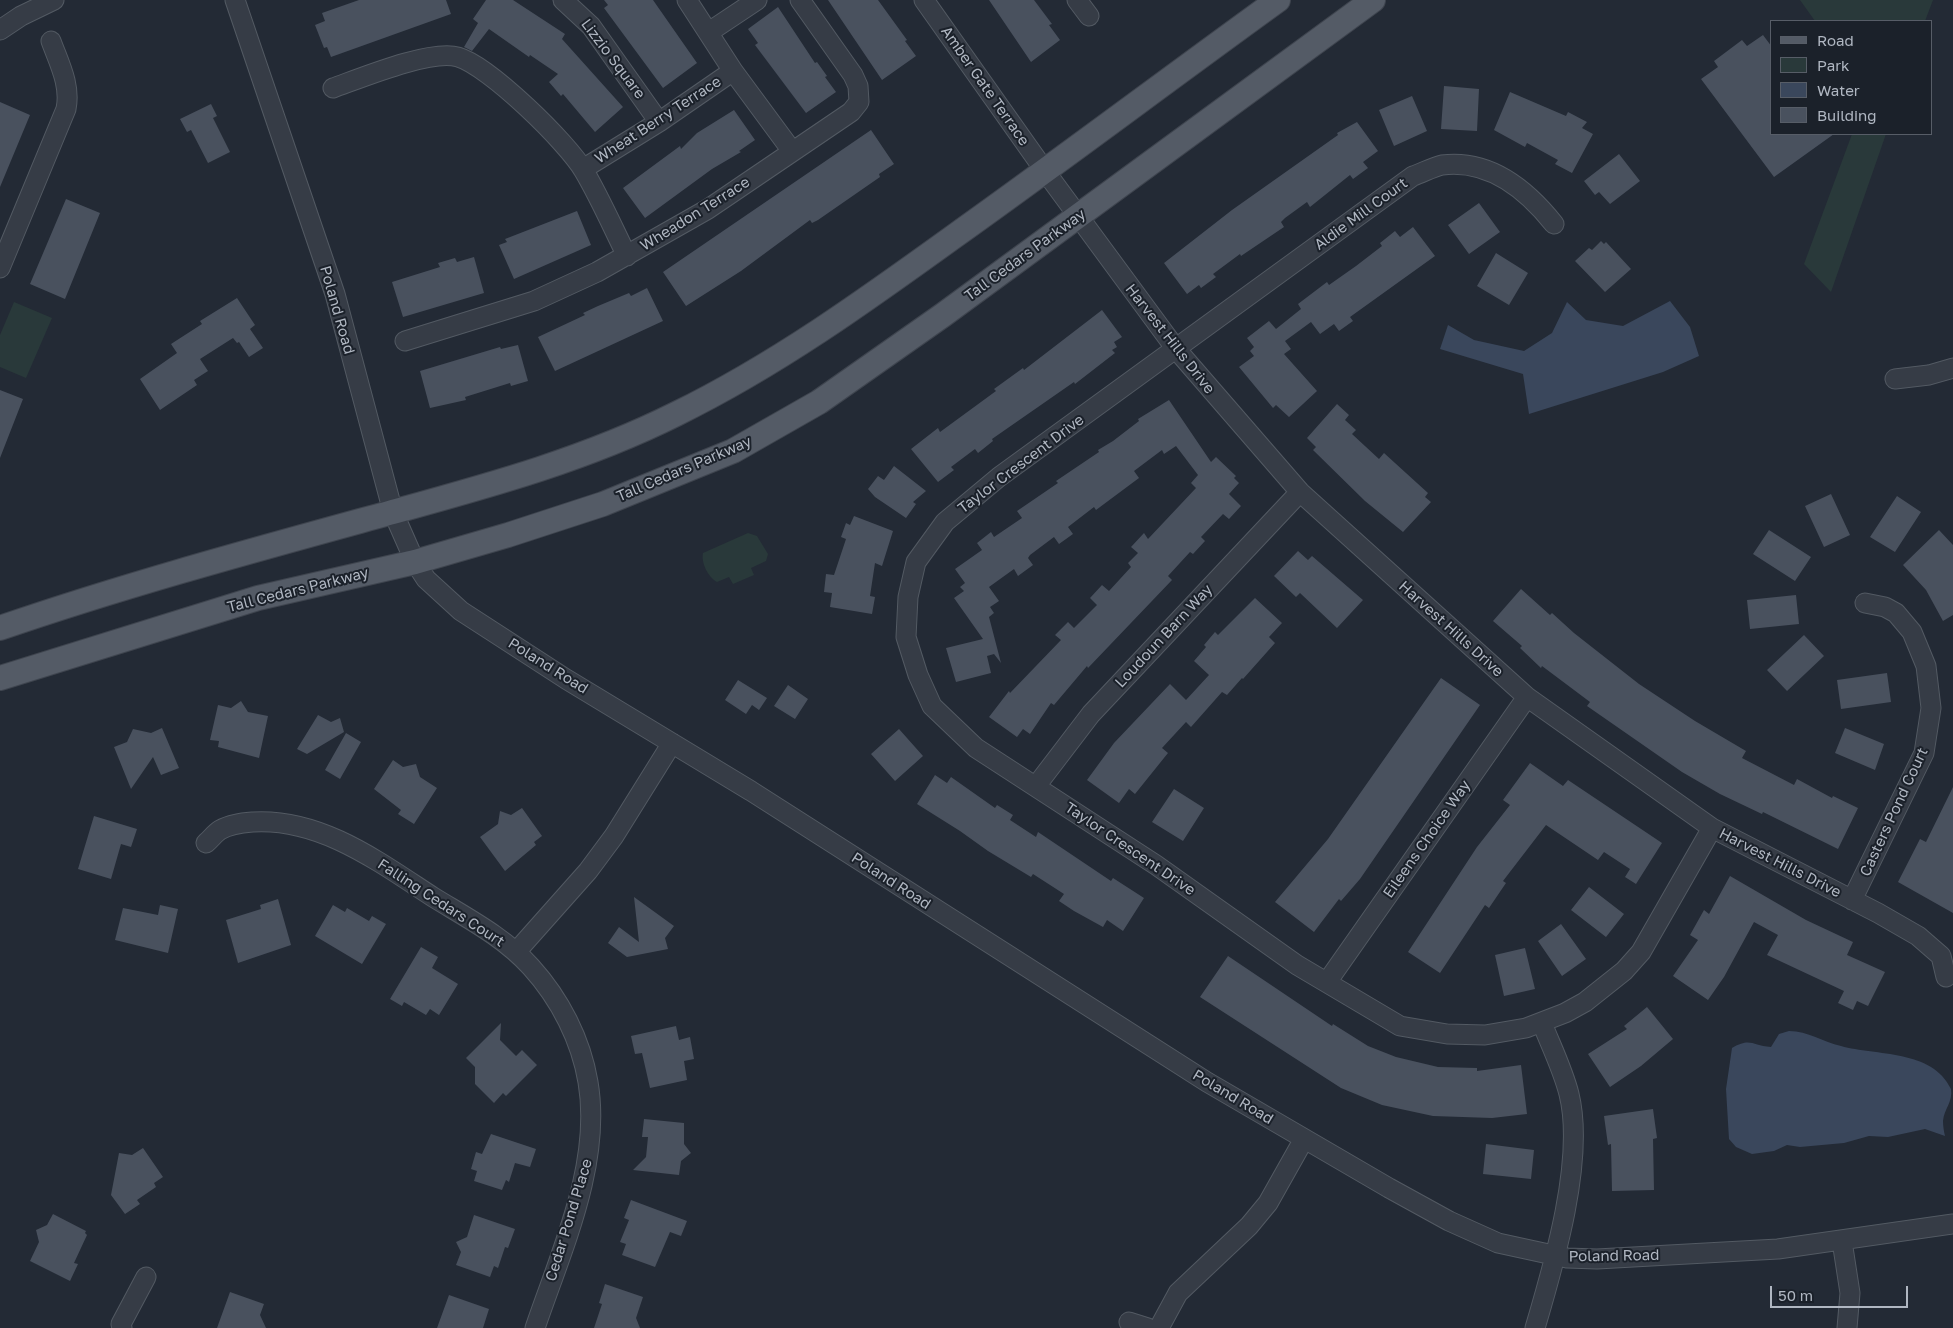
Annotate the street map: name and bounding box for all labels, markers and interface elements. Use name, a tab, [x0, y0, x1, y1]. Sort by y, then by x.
street label: Lizzio Square	[577, 15, 649, 103]
legend	[1770, 20, 1933, 135]
street label: Amber Gate Terrace	[937, 23, 1033, 149]
text: Road	[1817, 31, 1854, 49]
text: Park	[1817, 56, 1849, 74]
street label: Wheat Berry Terrace	[591, 72, 725, 168]
text: Water	[1817, 81, 1860, 99]
text: Building	[1817, 106, 1877, 124]
street label: Wheadon Terrace	[637, 173, 753, 255]
street label: Aldie Mill Court	[1311, 174, 1411, 254]
street label: Tall Cedars Parkway	[961, 205, 1089, 305]
street label: Poland Road	[316, 264, 358, 356]
street label: Harvest Hills Drive	[1121, 280, 1219, 398]
street label: Taylor Crescent Drive	[954, 411, 1088, 517]
street label: Tall Cedars Parkway	[614, 432, 754, 506]
street label: Tall Cedars Parkway	[225, 564, 371, 616]
street label: Harvest Hills Drive	[1395, 577, 1507, 681]
street label: Loudoun Barn Way	[1112, 581, 1216, 691]
street label: Poland Road	[505, 634, 591, 698]
street label: Casters Pond Court	[1856, 745, 1932, 879]
street label: Eileens Choice Way	[1380, 777, 1474, 901]
street label: Taylor Crescent Drive	[1061, 799, 1199, 899]
street label: Harvest Hills Drive	[1716, 824, 1844, 902]
street label: Poland Road	[848, 849, 934, 913]
street label: Falling Cedars Court	[374, 855, 508, 951]
street label: Poland Road	[1189, 1066, 1277, 1128]
street label: Cedar Pond Place	[542, 1157, 596, 1283]
street label: Poland Road	[1568, 1246, 1660, 1266]
scale bar	[1773, 1276, 1910, 1308]
text: 50 m	[1778, 1286, 1813, 1304]

